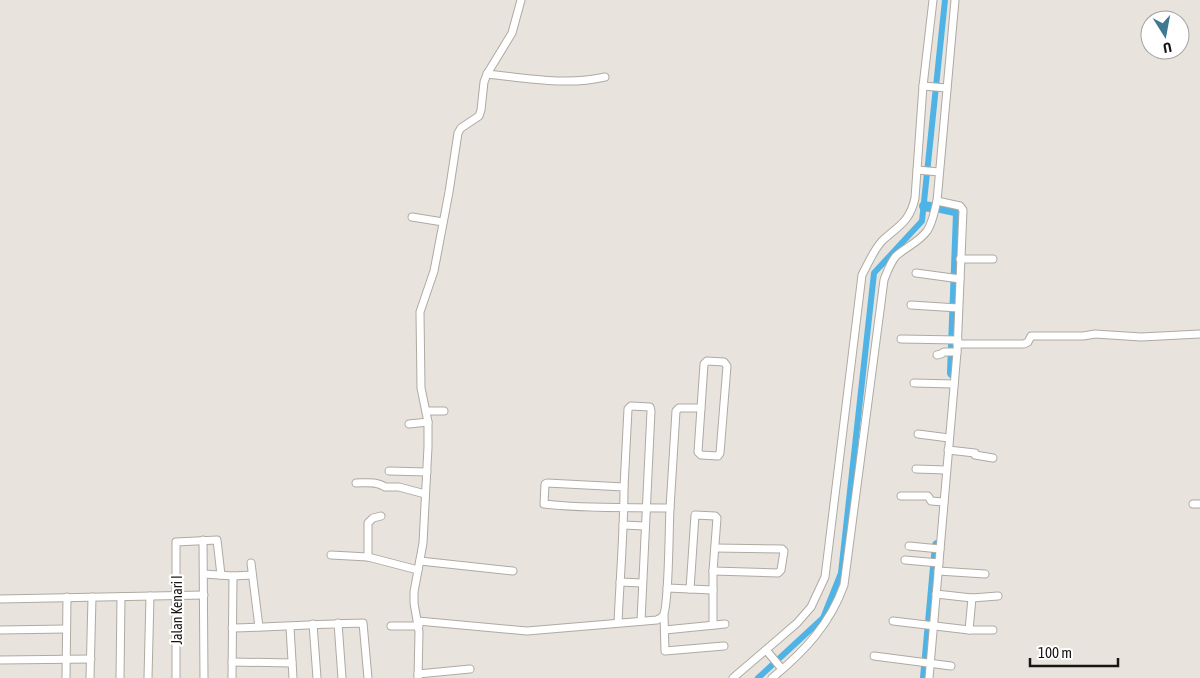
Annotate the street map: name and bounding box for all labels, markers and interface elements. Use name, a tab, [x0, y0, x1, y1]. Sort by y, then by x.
north arrow	[1140, 10, 1190, 60]
text: U	[1162, 39, 1173, 56]
street label: Jalan Kenari I	[169, 576, 185, 645]
scale bar	[1030, 636, 1118, 668]
text: 100 m	[1038, 644, 1072, 661]

